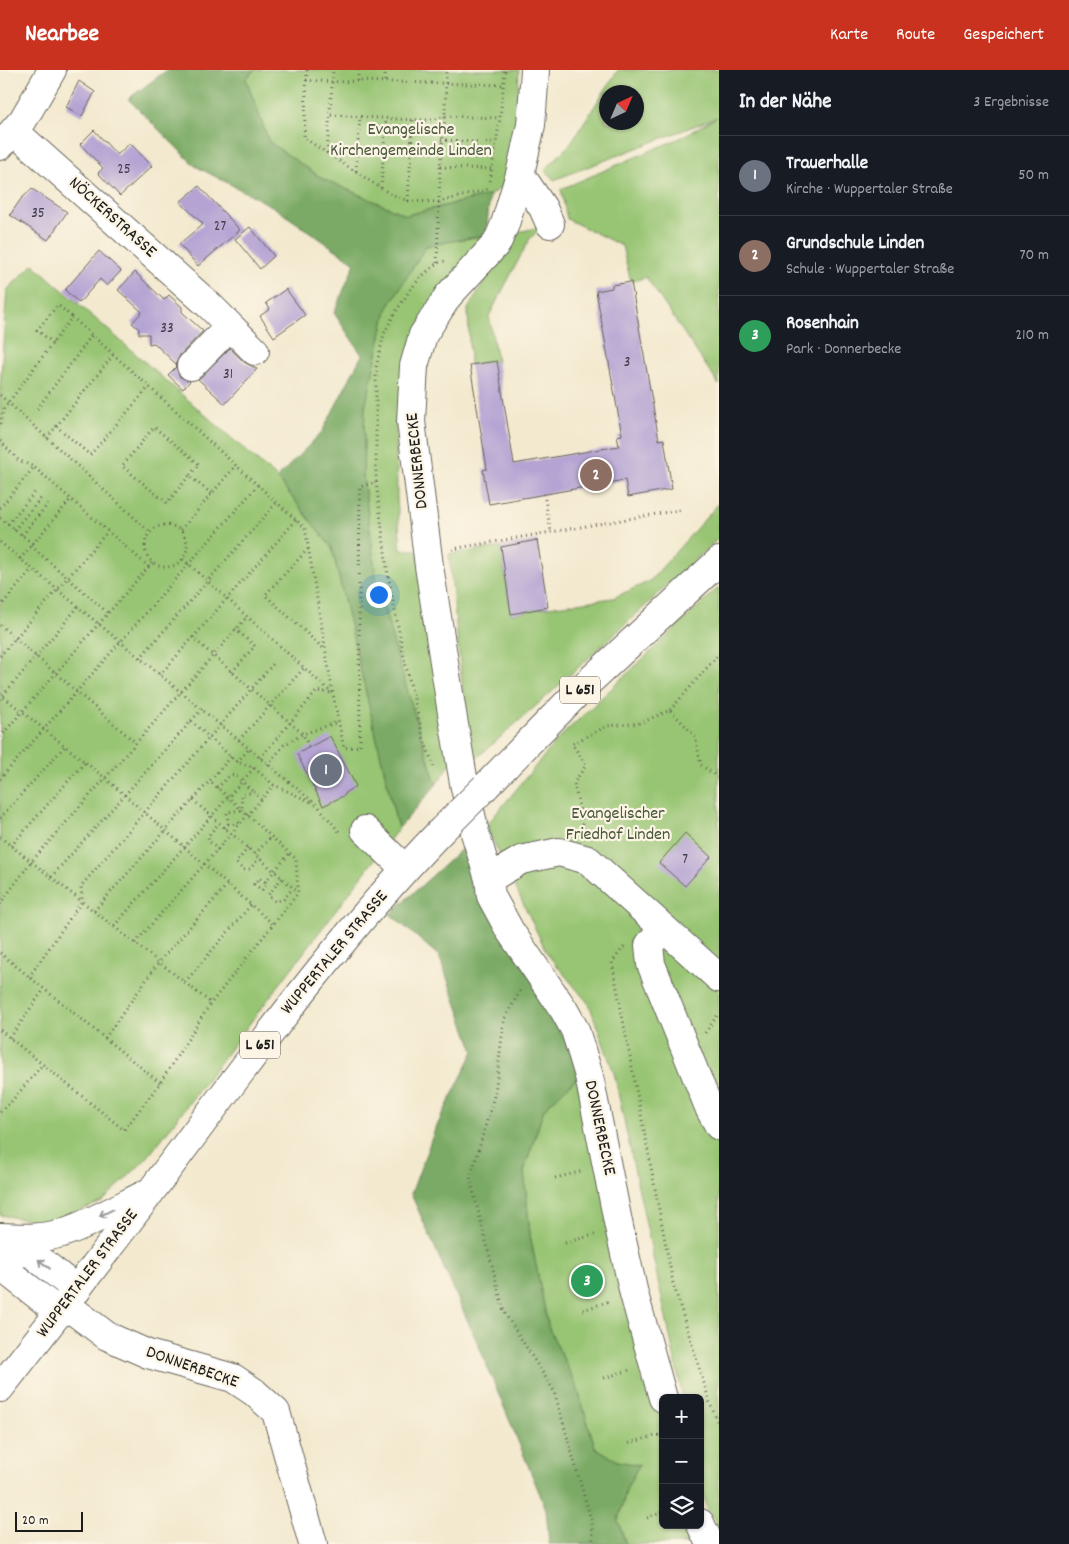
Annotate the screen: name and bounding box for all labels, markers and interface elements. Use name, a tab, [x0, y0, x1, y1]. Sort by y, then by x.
text: Nearbee	[25, 18, 99, 52]
text: Karte	[830, 23, 868, 48]
text: Route	[896, 23, 935, 48]
text: Gespeichert	[963, 23, 1044, 48]
north arrow	[599, 85, 644, 130]
text: In der Nähe	[739, 88, 831, 118]
text: 3 Ergebnisse	[973, 91, 1049, 114]
park label: Evangelische Kirchengemeinde Linden	[330, 118, 492, 164]
text: Trauerhalle	[786, 151, 868, 178]
house number: 25	[117, 159, 131, 181]
text: 1	[753, 164, 757, 187]
text: 50 m	[1018, 164, 1049, 187]
street label: NÖCKERSTRASSE	[63, 172, 161, 264]
text: Kirche · Wuppertaler Straße	[786, 178, 953, 201]
house number: 35	[31, 203, 45, 225]
house number: 27	[214, 216, 226, 238]
text: Grundschule Linden	[786, 231, 924, 258]
text: 2	[752, 244, 759, 267]
text: 70 m	[1019, 244, 1049, 267]
text: Schule · Wuppertaler Straße	[786, 258, 954, 281]
text: Rosenhain	[786, 311, 859, 338]
house number: 33	[160, 318, 174, 340]
text: 3	[751, 324, 759, 347]
text: 210 m	[1015, 324, 1049, 347]
text: Park · Donnerbecke	[786, 338, 901, 361]
house number: 3	[624, 352, 630, 374]
house number: 31	[223, 364, 233, 386]
street label: DONNERBECKE	[401, 412, 435, 510]
pin: 2	[580, 456, 612, 494]
your location	[366, 582, 392, 608]
road number: L 651	[560, 676, 600, 704]
pin: 1	[310, 751, 342, 789]
park label: Evangelischer Friedhof Linden	[566, 802, 670, 848]
house number: 7	[682, 849, 688, 871]
street label: WUPPERTALER STRASSE	[275, 885, 395, 1021]
road number: L 651	[240, 1032, 280, 1058]
street label: DONNERBECKE	[577, 1078, 621, 1178]
street label: WUPPERTALER STRASSE	[31, 1204, 145, 1344]
one-way arrow	[99, 1209, 114, 1219]
one-way arrow	[38, 1259, 51, 1270]
pin: 3	[571, 1262, 603, 1300]
street label: DONNERBECKE	[142, 1340, 242, 1396]
map controls	[659, 1394, 704, 1529]
button: +	[659, 1394, 704, 1439]
button: −	[659, 1439, 704, 1484]
button: layers	[659, 1484, 704, 1529]
scale bar	[15, 1509, 82, 1532]
text: 20 m	[22, 1511, 49, 1531]

